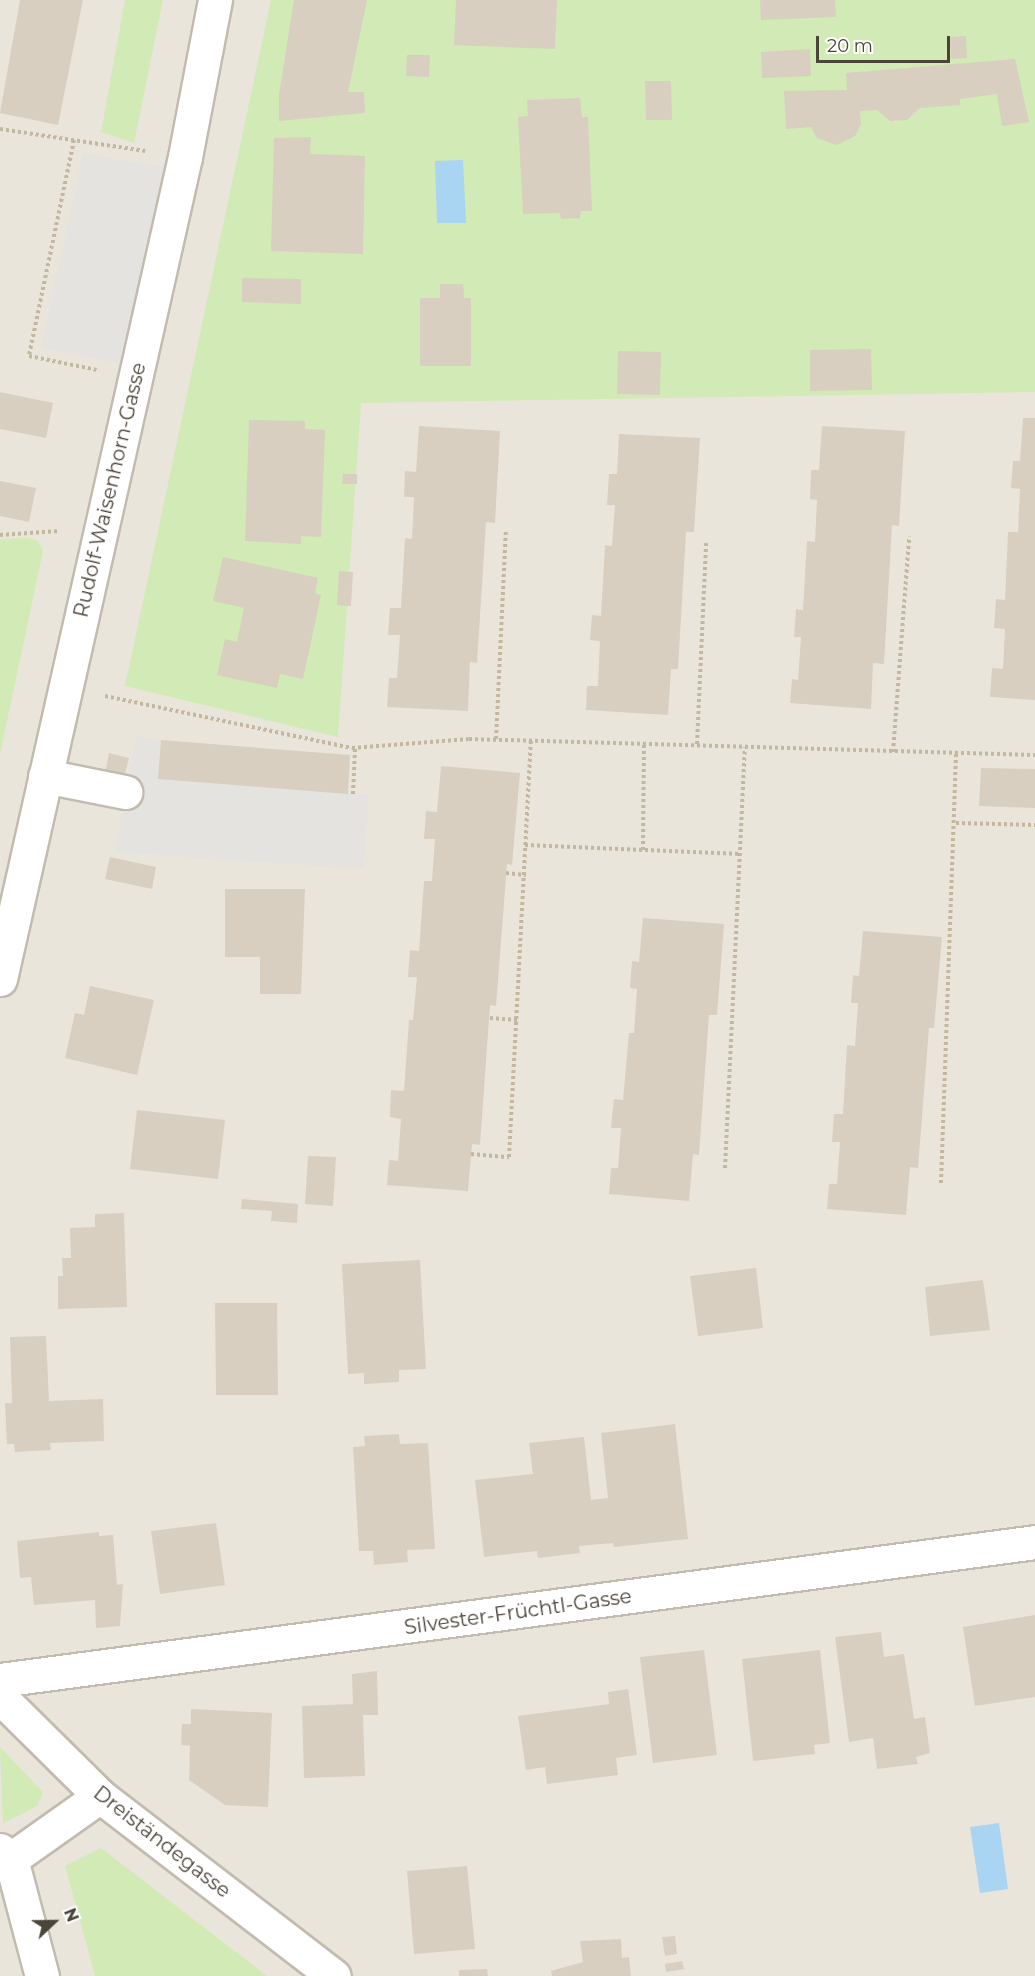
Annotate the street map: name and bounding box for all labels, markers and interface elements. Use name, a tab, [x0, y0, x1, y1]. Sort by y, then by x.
scale bar	[819, 24, 952, 62]
text: 20 m	[827, 35, 873, 57]
street label: Rudolf-Waisenhorn-Gasse	[69, 360, 151, 620]
street label: Silvester-Früchtl-Gasse	[403, 1584, 633, 1640]
street label: Dreiständegasse	[89, 1781, 235, 1903]
north arrow	[24, 1892, 84, 1952]
text: N	[60, 1906, 82, 1925]

